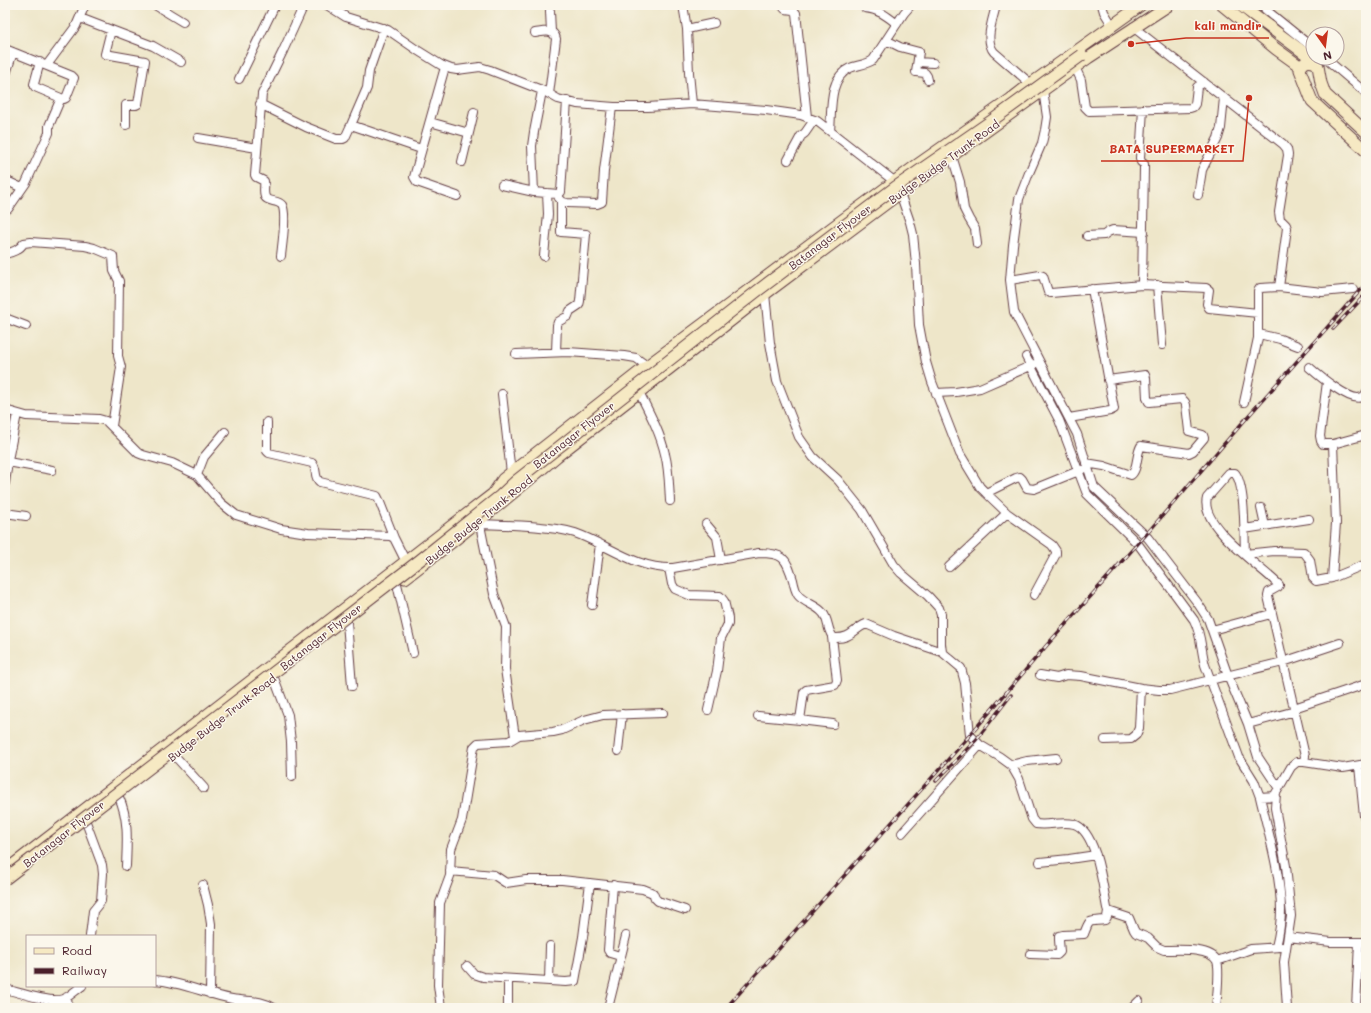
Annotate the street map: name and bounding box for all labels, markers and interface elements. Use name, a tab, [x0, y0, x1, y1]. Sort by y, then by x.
callout: kali mandir	[1186, 14, 1269, 38]
text: kali mandir	[1194, 17, 1262, 33]
north arrow	[1305, 26, 1345, 66]
text: N	[1322, 48, 1333, 64]
street label: Budge Budge Trunk Road	[885, 116, 1002, 207]
callout: BATA SUPERMARKET	[1101, 137, 1243, 161]
text: BATA SUPERMARKET	[1109, 140, 1235, 156]
street label: Batanagar Flyover	[785, 201, 874, 273]
street label: Batanagar Flyover	[530, 398, 618, 471]
street label: Budge Budge Trunk Road	[422, 472, 535, 567]
street label: Batanagar Flyover	[277, 600, 365, 673]
street label: Budge Budge Trunk Road	[164, 671, 279, 765]
street label: Batanagar Flyover	[20, 797, 108, 870]
legend	[26, 935, 156, 987]
text: Road	[62, 942, 92, 958]
text: Railway	[62, 962, 107, 978]

